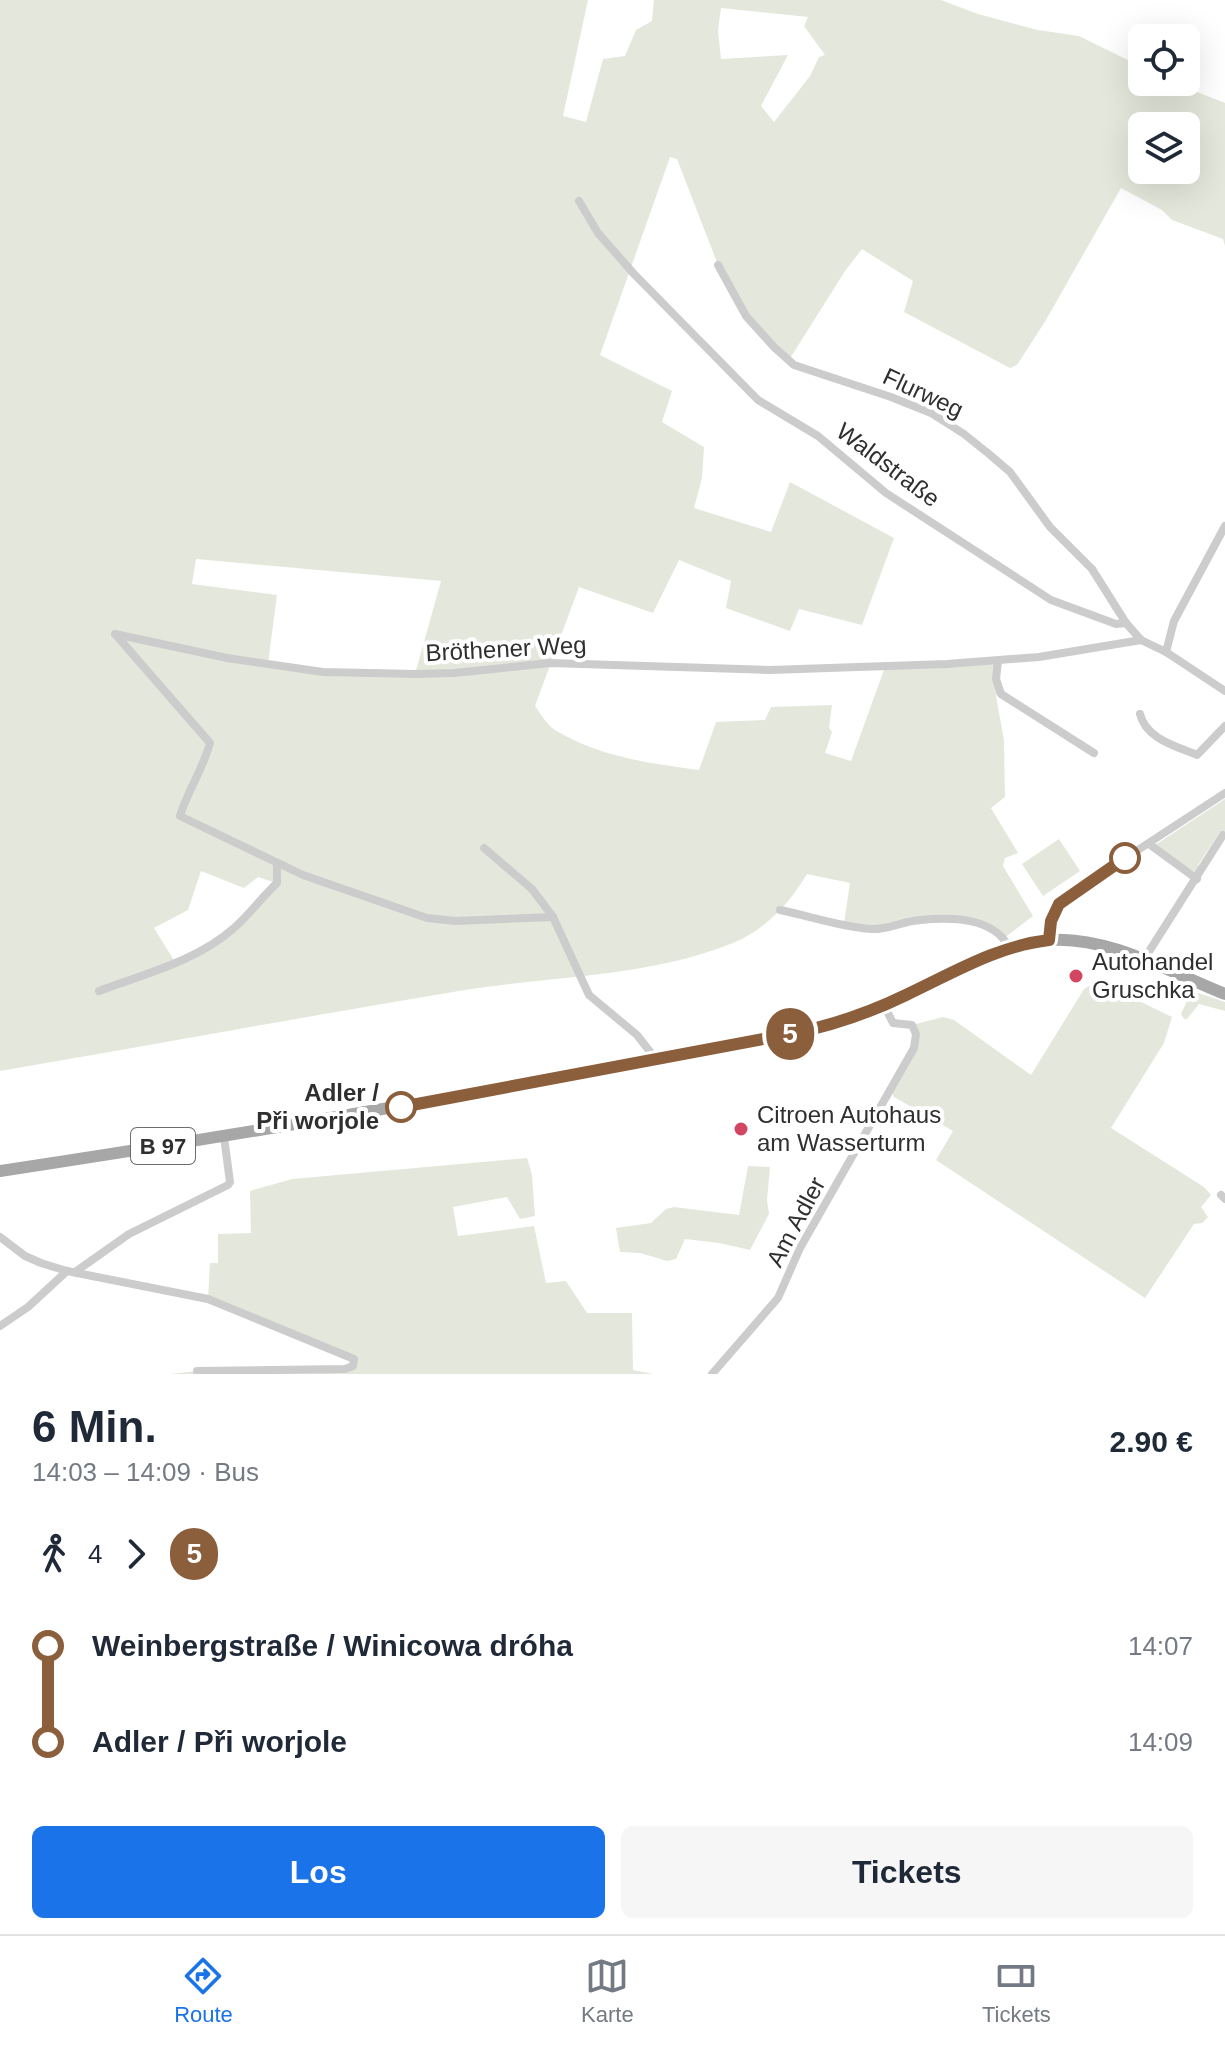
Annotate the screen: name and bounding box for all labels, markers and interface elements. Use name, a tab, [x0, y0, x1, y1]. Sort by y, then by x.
map controls	[1128, 24, 1200, 184]
button: locate	[1128, 24, 1200, 96]
button: layers	[1128, 112, 1200, 184]
street label: Flurweg	[879, 362, 968, 423]
street label: Waldstraße	[832, 417, 945, 512]
street label: Bröthener Weg	[425, 631, 587, 666]
unlabelled marker	[1110, 843, 1140, 873]
place label: Autohandel Gruschka	[1092, 948, 1213, 1003]
marker: Autohandel Gruschka	[1067, 967, 1085, 985]
line badge: 5	[764, 1008, 816, 1060]
text: 5	[782, 1018, 798, 1049]
place label: Adler / Při worjole	[256, 1079, 379, 1134]
marker: Adler / Při worjole	[386, 1092, 416, 1122]
place label: Citroen Autohaus am Wasserturm	[757, 1101, 941, 1156]
marker: Citroen Autohaus am Wasserturm	[732, 1120, 750, 1138]
road number: B 97	[131, 1128, 195, 1164]
street label: Am Adler	[761, 1172, 830, 1271]
text: 6 Min.	[32, 1402, 157, 1451]
text: 2.90 €	[1110, 1425, 1193, 1458]
text: 14:03 – 14:09 · Bus	[32, 1457, 259, 1487]
icon: walk	[32, 1532, 76, 1576]
icon: forward	[114, 1532, 158, 1576]
text: 5	[186, 1538, 202, 1569]
text: 4	[88, 1539, 102, 1569]
text: Weinbergstraße / Winicowa dróha	[92, 1629, 573, 1662]
text: 14:07	[1128, 1631, 1193, 1661]
text: Adler / Při worjole	[92, 1725, 347, 1758]
text: 14:09	[1128, 1727, 1193, 1757]
button: Los	[32, 1826, 605, 1918]
button: Tickets	[621, 1826, 1193, 1918]
tab: Route	[174, 1954, 233, 2028]
tab: Karte	[581, 1954, 634, 2028]
tab: Tickets	[982, 1954, 1051, 2028]

